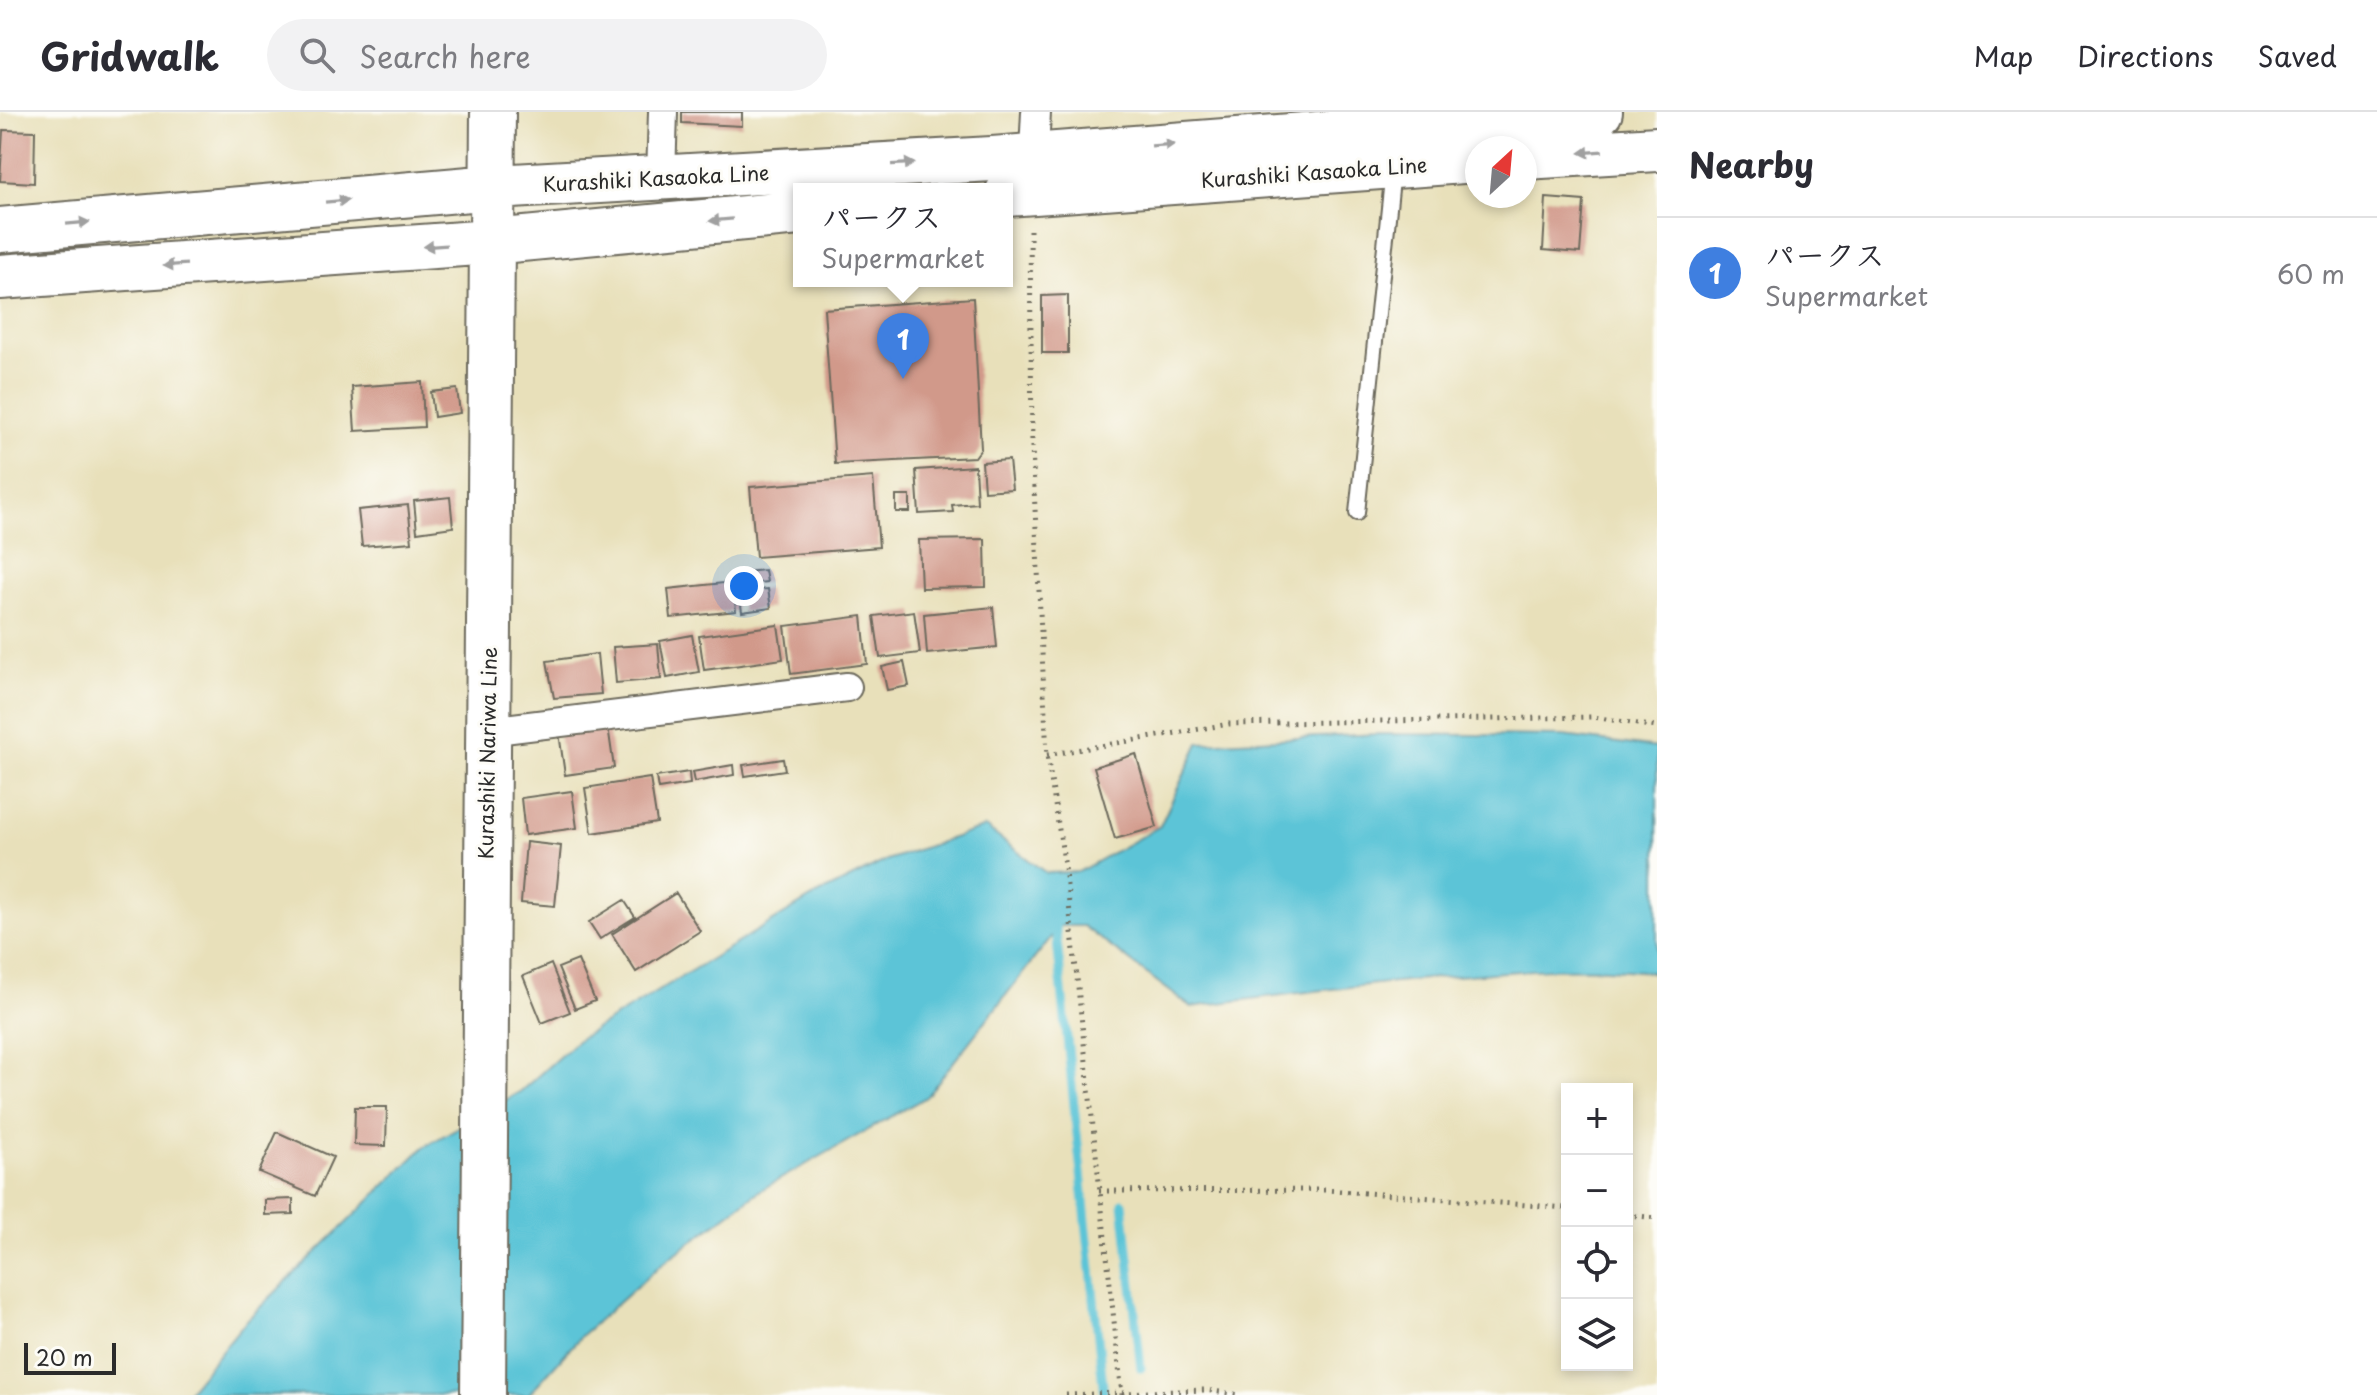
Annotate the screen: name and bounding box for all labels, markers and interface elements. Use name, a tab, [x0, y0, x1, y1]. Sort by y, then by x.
search box	[267, 19, 827, 91]
text: Gridwalk	[40, 27, 219, 84]
icon: search	[295, 33, 339, 77]
text: Search here	[359, 33, 531, 78]
text: Map	[1974, 34, 2033, 77]
text: Directions	[2077, 34, 2214, 77]
text: Saved	[2258, 34, 2337, 77]
north arrow	[1465, 136, 1537, 208]
one-way arrow	[1151, 138, 1176, 151]
text: Nearby	[1689, 138, 1814, 190]
one-way arrow	[1578, 146, 1603, 159]
street label: Kurashiki Kasaoka Line	[1200, 149, 1428, 195]
street label: Kurashiki Kasaoka Line	[542, 157, 770, 199]
one-way arrow	[891, 157, 916, 170]
popup	[793, 183, 1013, 287]
text: パークス	[821, 193, 941, 238]
one-way arrow	[325, 194, 350, 207]
one-way arrow	[708, 214, 733, 227]
one-way arrow	[66, 217, 91, 230]
text: パークス	[1765, 231, 1885, 276]
text: Supermarket	[821, 238, 985, 277]
one-way arrow	[422, 240, 447, 253]
text: 1	[1709, 254, 1721, 293]
text: 60 m	[2277, 254, 2345, 293]
one-way arrow	[162, 259, 187, 272]
text: Supermarket	[1765, 276, 1928, 315]
pin: 1	[877, 313, 929, 379]
your location	[724, 566, 764, 606]
street label: Kurashiki Nariwa Line	[470, 647, 504, 859]
map controls	[1561, 1083, 1633, 1371]
button: +	[1561, 1083, 1633, 1155]
button: −	[1561, 1155, 1633, 1227]
button: locate	[1561, 1227, 1633, 1299]
button: layers	[1561, 1299, 1633, 1371]
scale bar	[24, 1339, 116, 1375]
text: 20 m	[36, 1340, 93, 1373]

